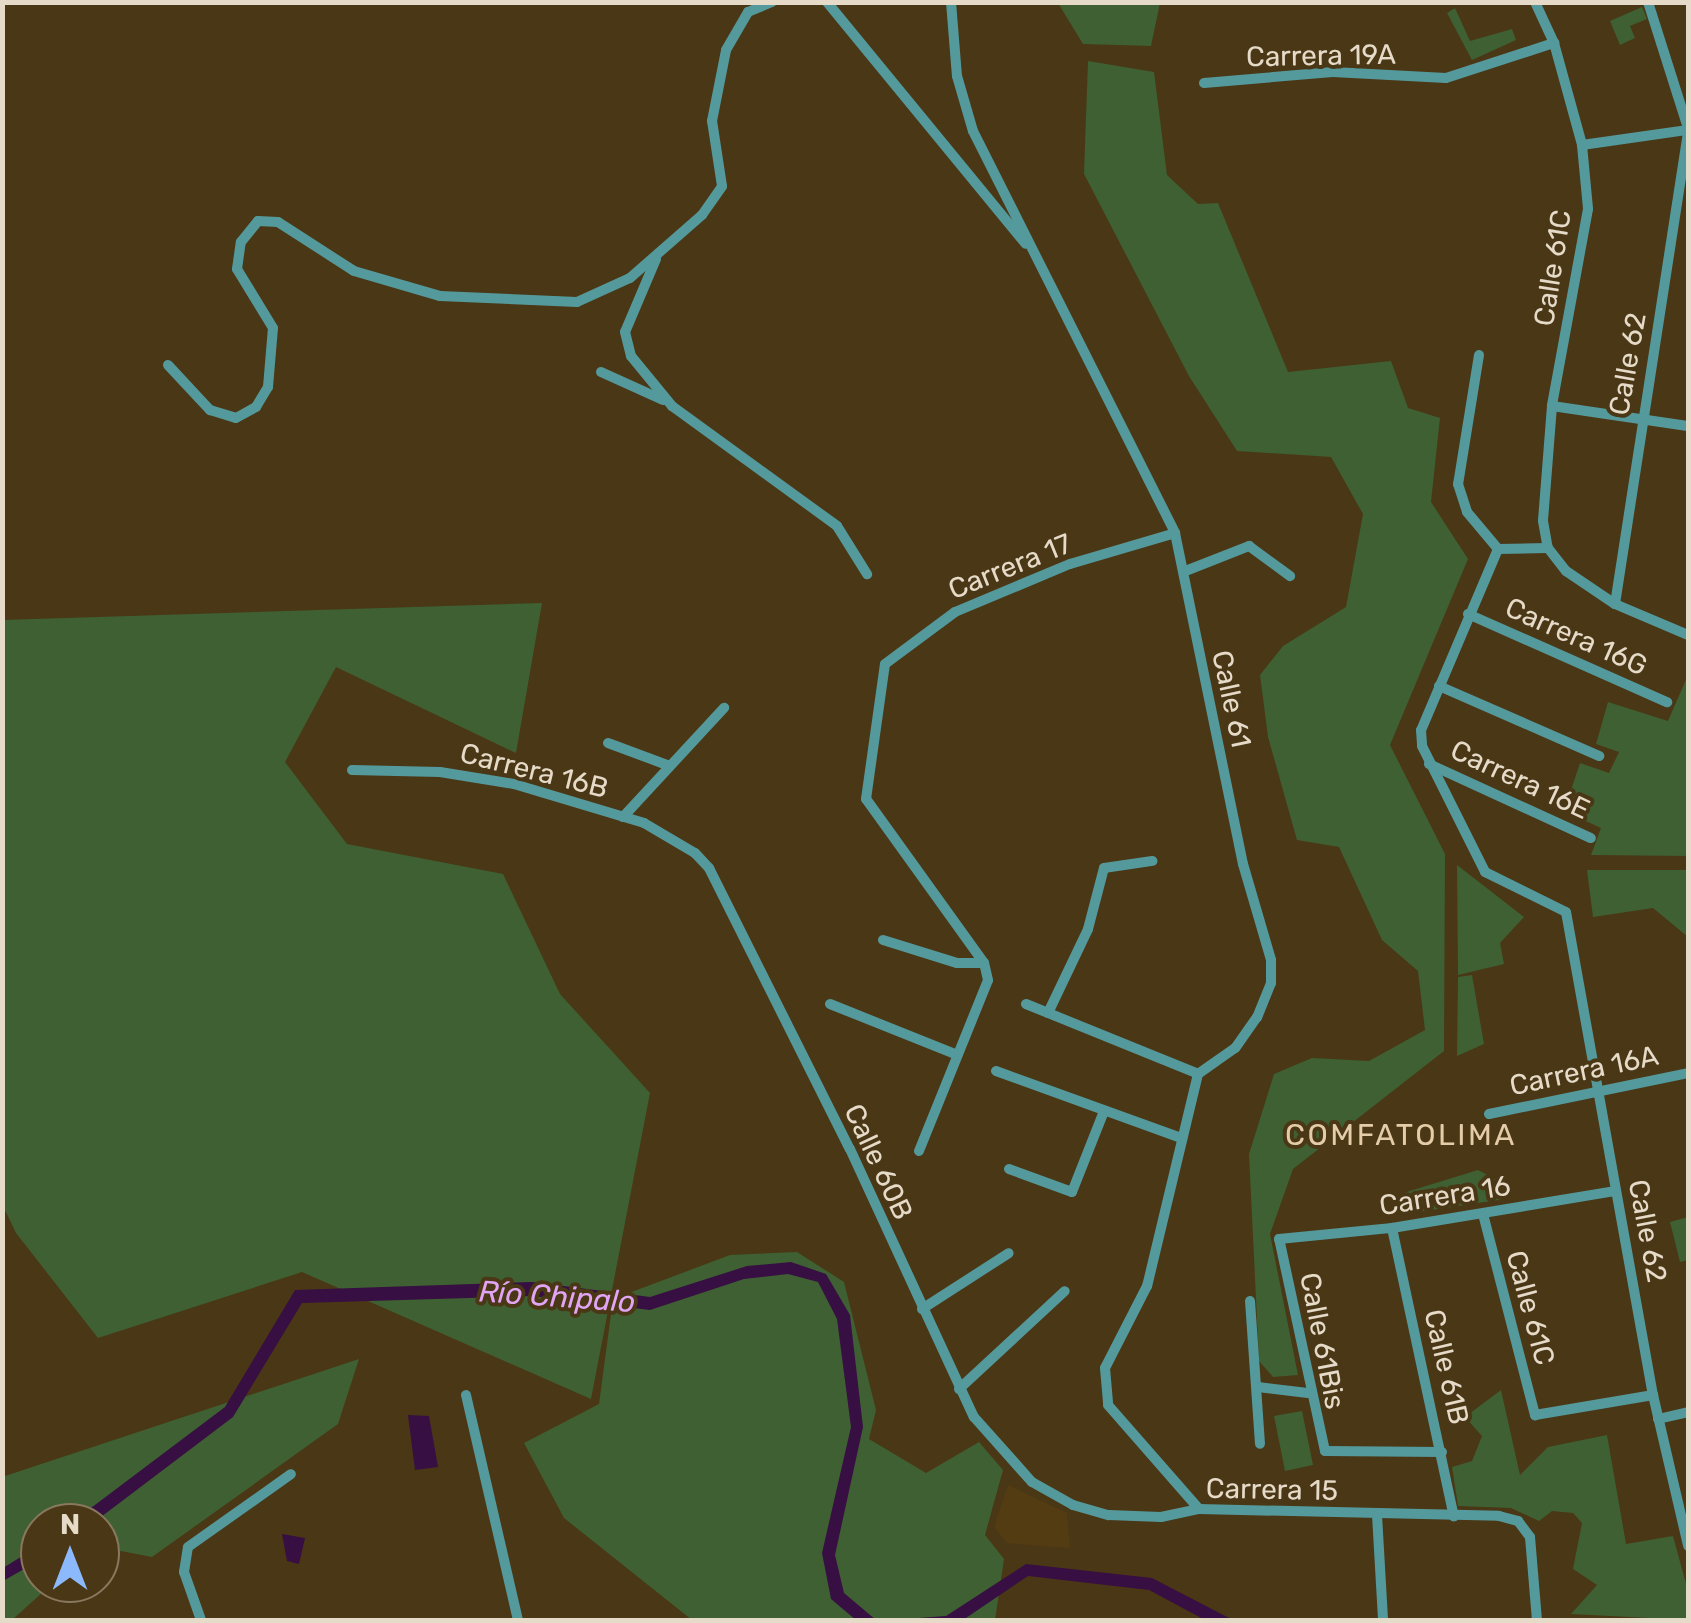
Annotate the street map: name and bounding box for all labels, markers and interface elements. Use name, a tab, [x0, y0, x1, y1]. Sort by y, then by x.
street label: Carrera 19A	[1246, 38, 1396, 74]
street label: Calle 61C	[1527, 208, 1579, 328]
street label: Calle 62	[1602, 310, 1654, 418]
street label: Carrera 17	[944, 527, 1076, 607]
street label: Carrera 16G	[1500, 591, 1652, 683]
street label: Calle 61	[1204, 647, 1258, 751]
street label: Carrera 16E	[1445, 733, 1595, 827]
street label: Carrera 16B	[457, 736, 611, 806]
street label: Carrera 16A	[1507, 1039, 1661, 1103]
street label: Calle 60B	[837, 1099, 919, 1225]
district label: COMFATOLIMA	[1285, 1117, 1517, 1153]
street label: Carrera 16	[1377, 1169, 1513, 1223]
street label: Calle 62	[1621, 1177, 1673, 1285]
street label: Calle 61C	[1499, 1247, 1561, 1369]
street label: Calle 61Bis	[1292, 1270, 1352, 1412]
water label: Río Chipalo	[477, 1274, 637, 1320]
street label: Calle 61B	[1416, 1306, 1476, 1428]
street label: Carrera 15	[1206, 1472, 1338, 1508]
north arrow	[20, 1503, 120, 1603]
text: N	[60, 1508, 80, 1541]

